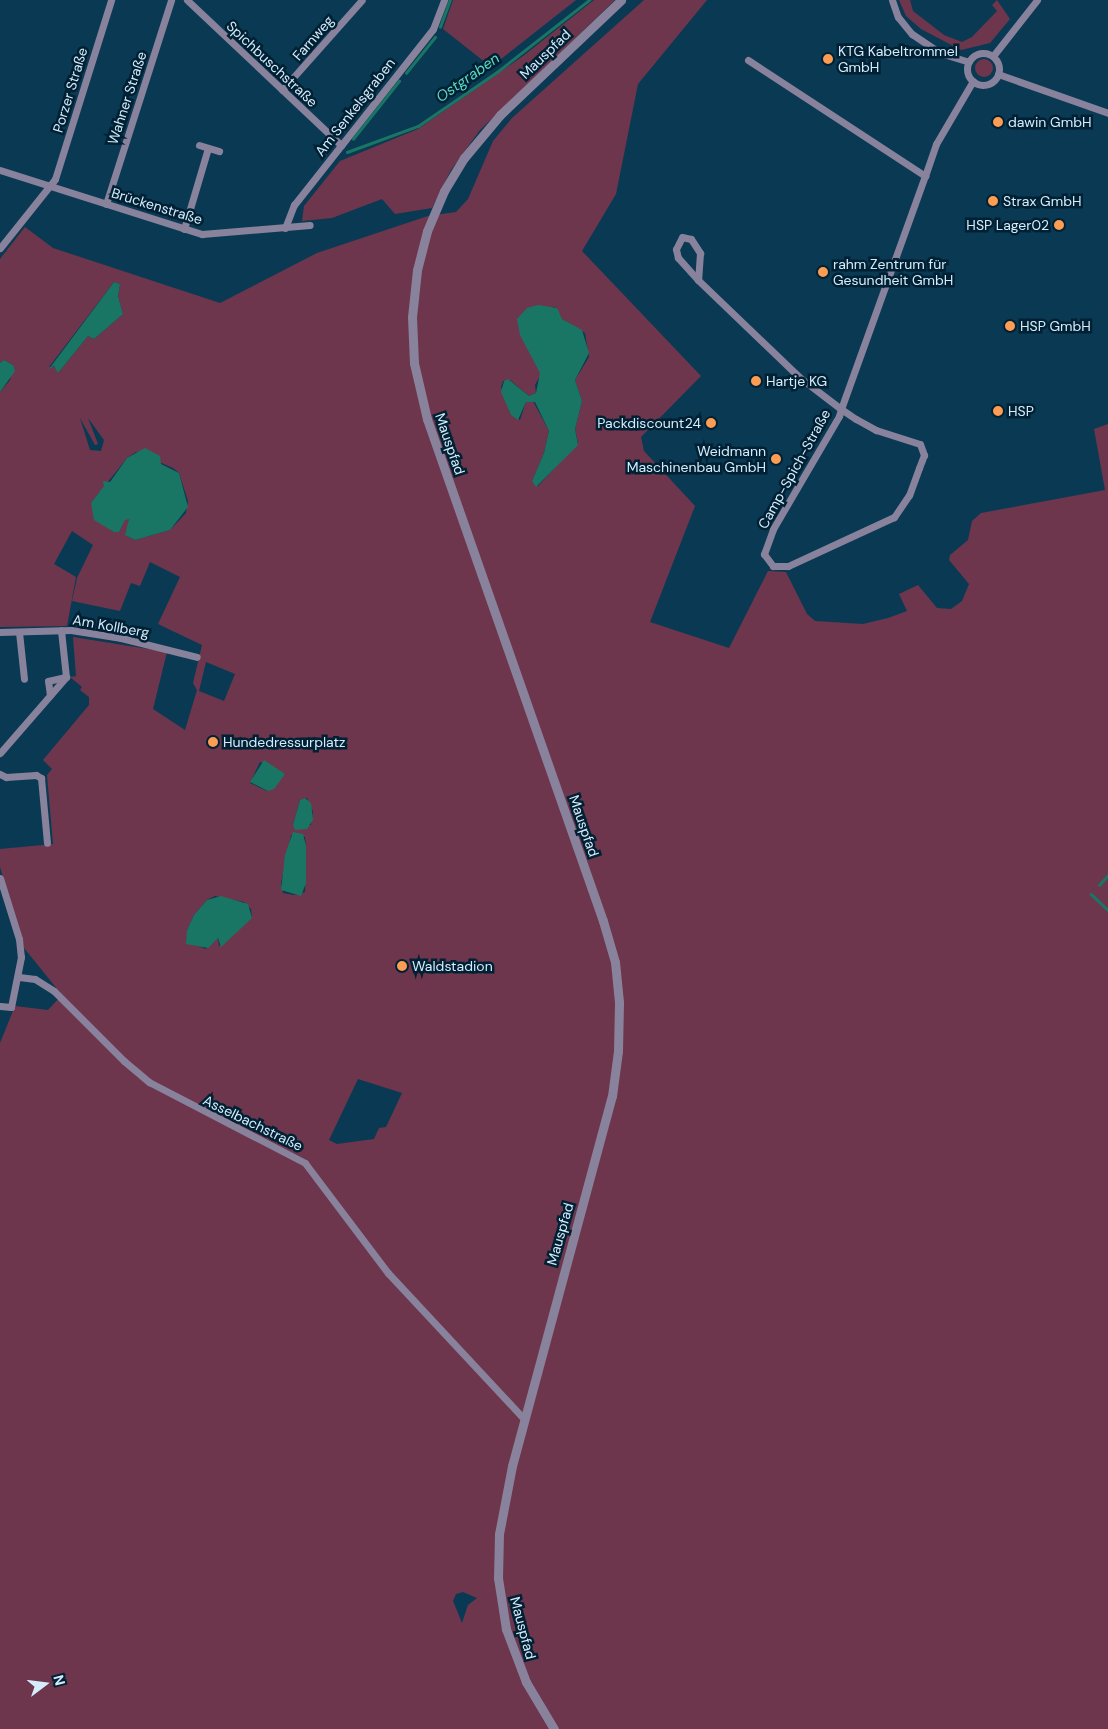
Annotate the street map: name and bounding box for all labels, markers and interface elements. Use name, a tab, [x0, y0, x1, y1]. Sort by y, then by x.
street label: Farnweg	[289, 12, 337, 64]
street label: Spichbuschstraße	[223, 18, 321, 110]
street label: Mauspfad	[516, 26, 574, 82]
place label: KTG Kabeltrommel GmbH	[838, 43, 958, 75]
street label: Porzer Straße	[49, 46, 91, 134]
street label: Wahner Straße	[104, 49, 150, 147]
water label: Ostgraben	[433, 50, 503, 106]
marker: KTG Kabeltrommel GmbH	[822, 53, 834, 65]
street label: Am Senkelsgraben	[312, 55, 398, 159]
place label: dawin GmbH	[1008, 114, 1091, 130]
marker: dawin GmbH	[992, 116, 1004, 128]
street label: Brückenstraße	[109, 184, 205, 228]
place label: Strax GmbH	[1003, 193, 1081, 209]
marker: Strax GmbH	[987, 195, 999, 207]
place label: HSP Lager02	[966, 217, 1049, 233]
marker: HSP Lager02	[1053, 219, 1065, 231]
place label: rahm Zentrum für Gesundheit GmbH	[833, 256, 953, 288]
marker: rahm Zentrum für Gesundheit GmbH	[817, 266, 829, 278]
place label: HSP GmbH	[1020, 318, 1091, 334]
marker: HSP GmbH	[1004, 320, 1016, 332]
place label: Hartje KG	[766, 373, 827, 389]
marker: Hartje KG	[750, 375, 762, 387]
place label: HSP	[1008, 403, 1034, 419]
marker: HSP	[992, 405, 1004, 417]
street label: Camp-Spich-Straße	[754, 406, 834, 532]
street label: Mauspfad	[432, 411, 468, 477]
place label: Packdiscount24	[597, 415, 701, 431]
marker: Packdiscount24	[705, 417, 717, 429]
place label: Weidmann Maschinenbau GmbH	[627, 443, 766, 476]
marker: Weidmann Maschinenbau GmbH	[770, 453, 782, 465]
street label: Am Kollberg	[71, 611, 151, 641]
place label: Hundedressurplatz	[223, 734, 345, 750]
marker: Hundedressurplatz	[207, 736, 219, 748]
street label: Mauspfad	[566, 793, 602, 859]
place label: Waldstadion	[412, 958, 493, 974]
marker: Waldstadion	[396, 960, 408, 972]
street label: Asselbachstraße	[200, 1092, 306, 1154]
street label: Mauspfad	[543, 1201, 577, 1267]
street label: Mauspfad	[507, 1595, 539, 1661]
north arrow	[20, 1659, 70, 1709]
text: N	[49, 1673, 70, 1687]

